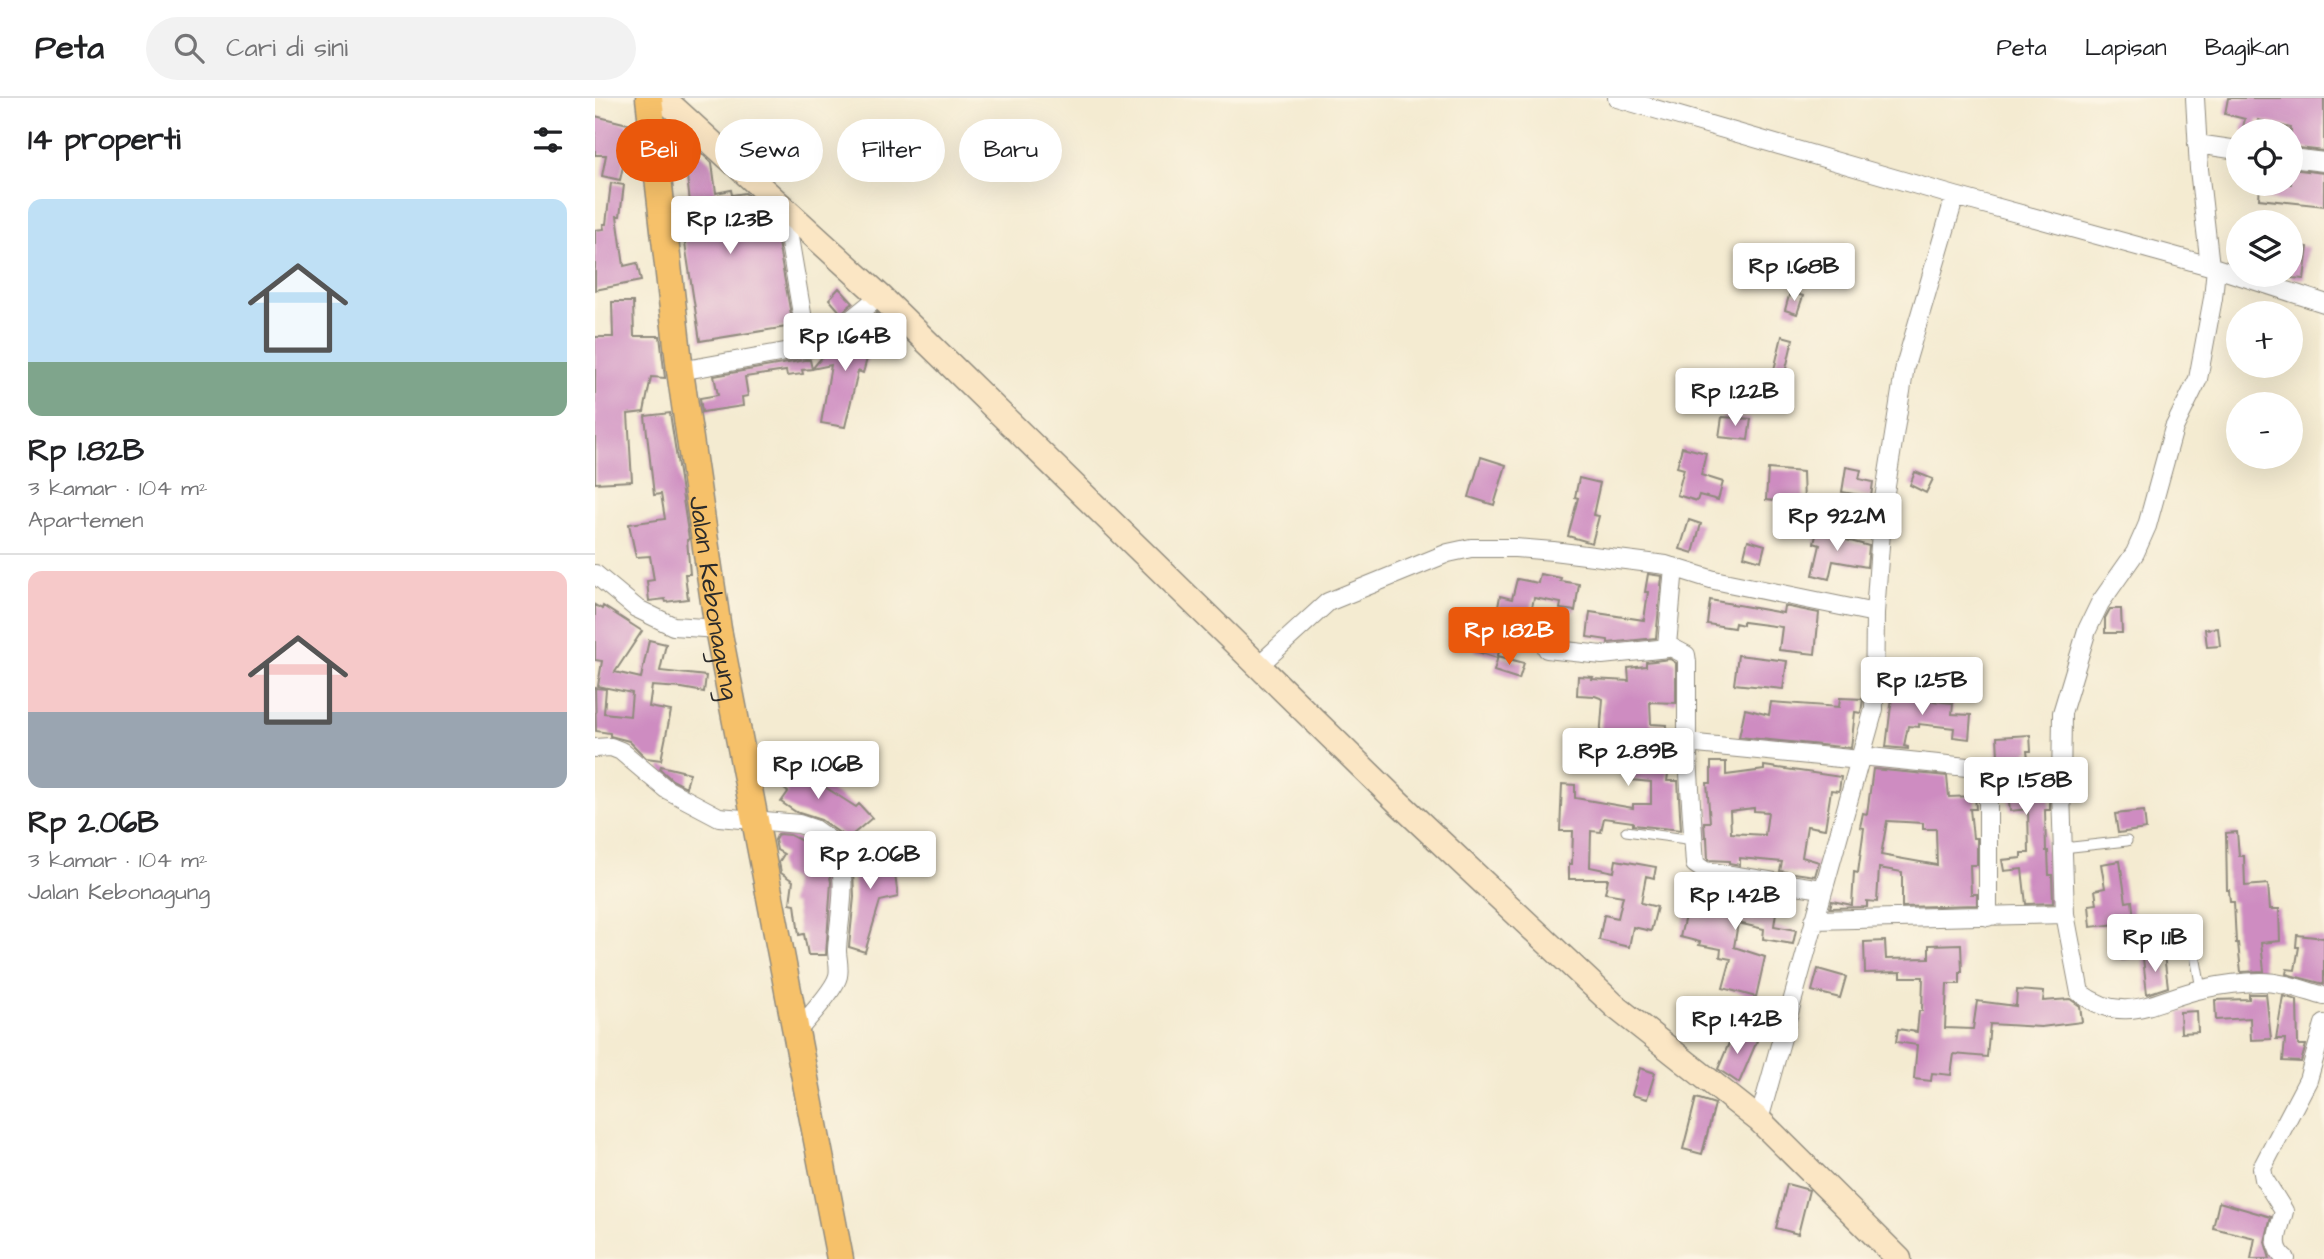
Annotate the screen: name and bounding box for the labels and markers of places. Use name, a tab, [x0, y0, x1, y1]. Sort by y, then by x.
pin: Rp 1.23B	[658, 197, 802, 256]
pin: Rp 1.68B	[1722, 244, 1866, 303]
pin: Rp 1.64B	[773, 314, 917, 373]
pin: Rp 1.22B	[1663, 368, 1807, 428]
pin: Rp 922M	[1772, 494, 1902, 553]
pin: Rp 1.82B	[1437, 608, 1581, 667]
pin: Rp 1.25B	[1850, 658, 1994, 717]
pin: Rp 2.89B	[1556, 728, 1700, 788]
pin: Rp 1.06B	[746, 742, 890, 801]
pin: Rp 1.58B	[1954, 758, 2098, 817]
pin: Rp 2.06B	[798, 832, 942, 891]
pin: Rp 1.42B	[1663, 872, 1807, 932]
pin: Rp 1.1B	[2090, 914, 2220, 974]
pin: Rp 1.42B	[1665, 996, 1809, 1056]

